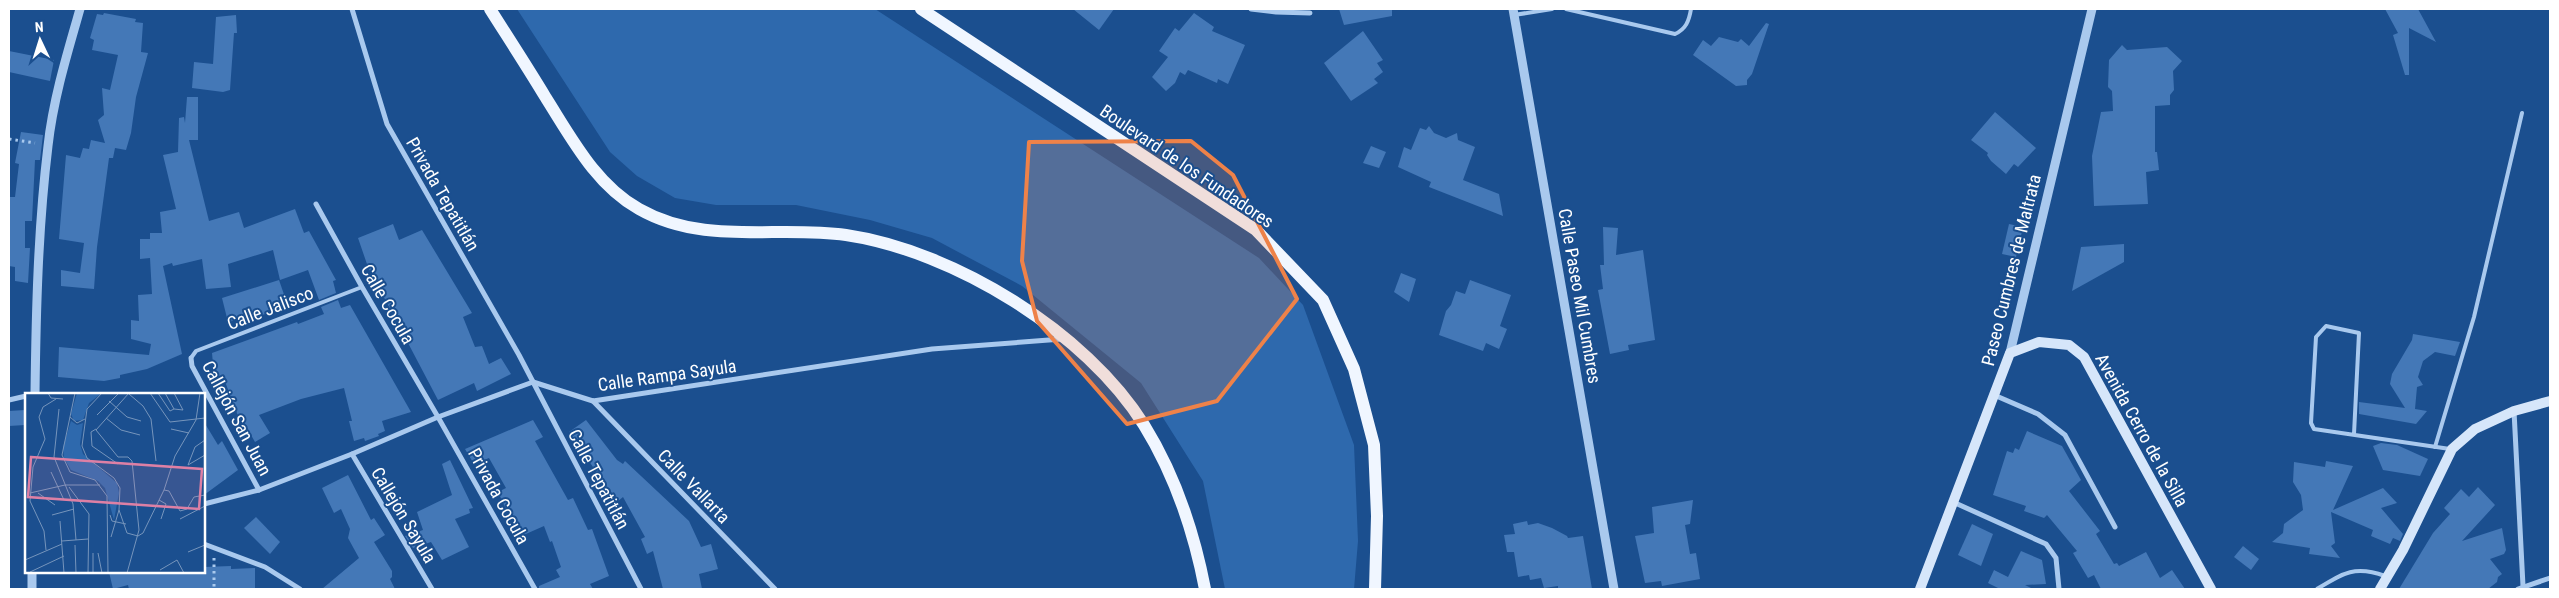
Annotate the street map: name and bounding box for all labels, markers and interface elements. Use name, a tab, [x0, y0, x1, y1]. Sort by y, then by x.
north arrow	[15, 15, 65, 65]
text: N	[34, 19, 44, 35]
street label: Boulevard de los Fundadores	[1096, 100, 1278, 232]
street label: Privada Tepatitlán	[402, 133, 484, 255]
street label: Paseo Cumbres de Maltrata	[1977, 172, 2045, 368]
street label: Calle Paseo Mil Cumbres	[1554, 207, 1606, 385]
street label: Calle Cocula	[357, 260, 419, 348]
street label: Calle Jalisco	[224, 282, 316, 334]
street label: Avenida Cerro de la Silla	[2091, 350, 2193, 510]
street label: Calle Rampa Sayula	[596, 355, 738, 395]
street label: Callejón San Juan	[198, 357, 276, 479]
inset map	[25, 393, 205, 573]
street label: Calle Tepatitlán	[564, 426, 634, 532]
street label: Privada Cocula	[464, 444, 534, 548]
street label: Calle Vallarta	[654, 445, 734, 527]
street label: Callejón Sayula	[367, 463, 441, 567]

